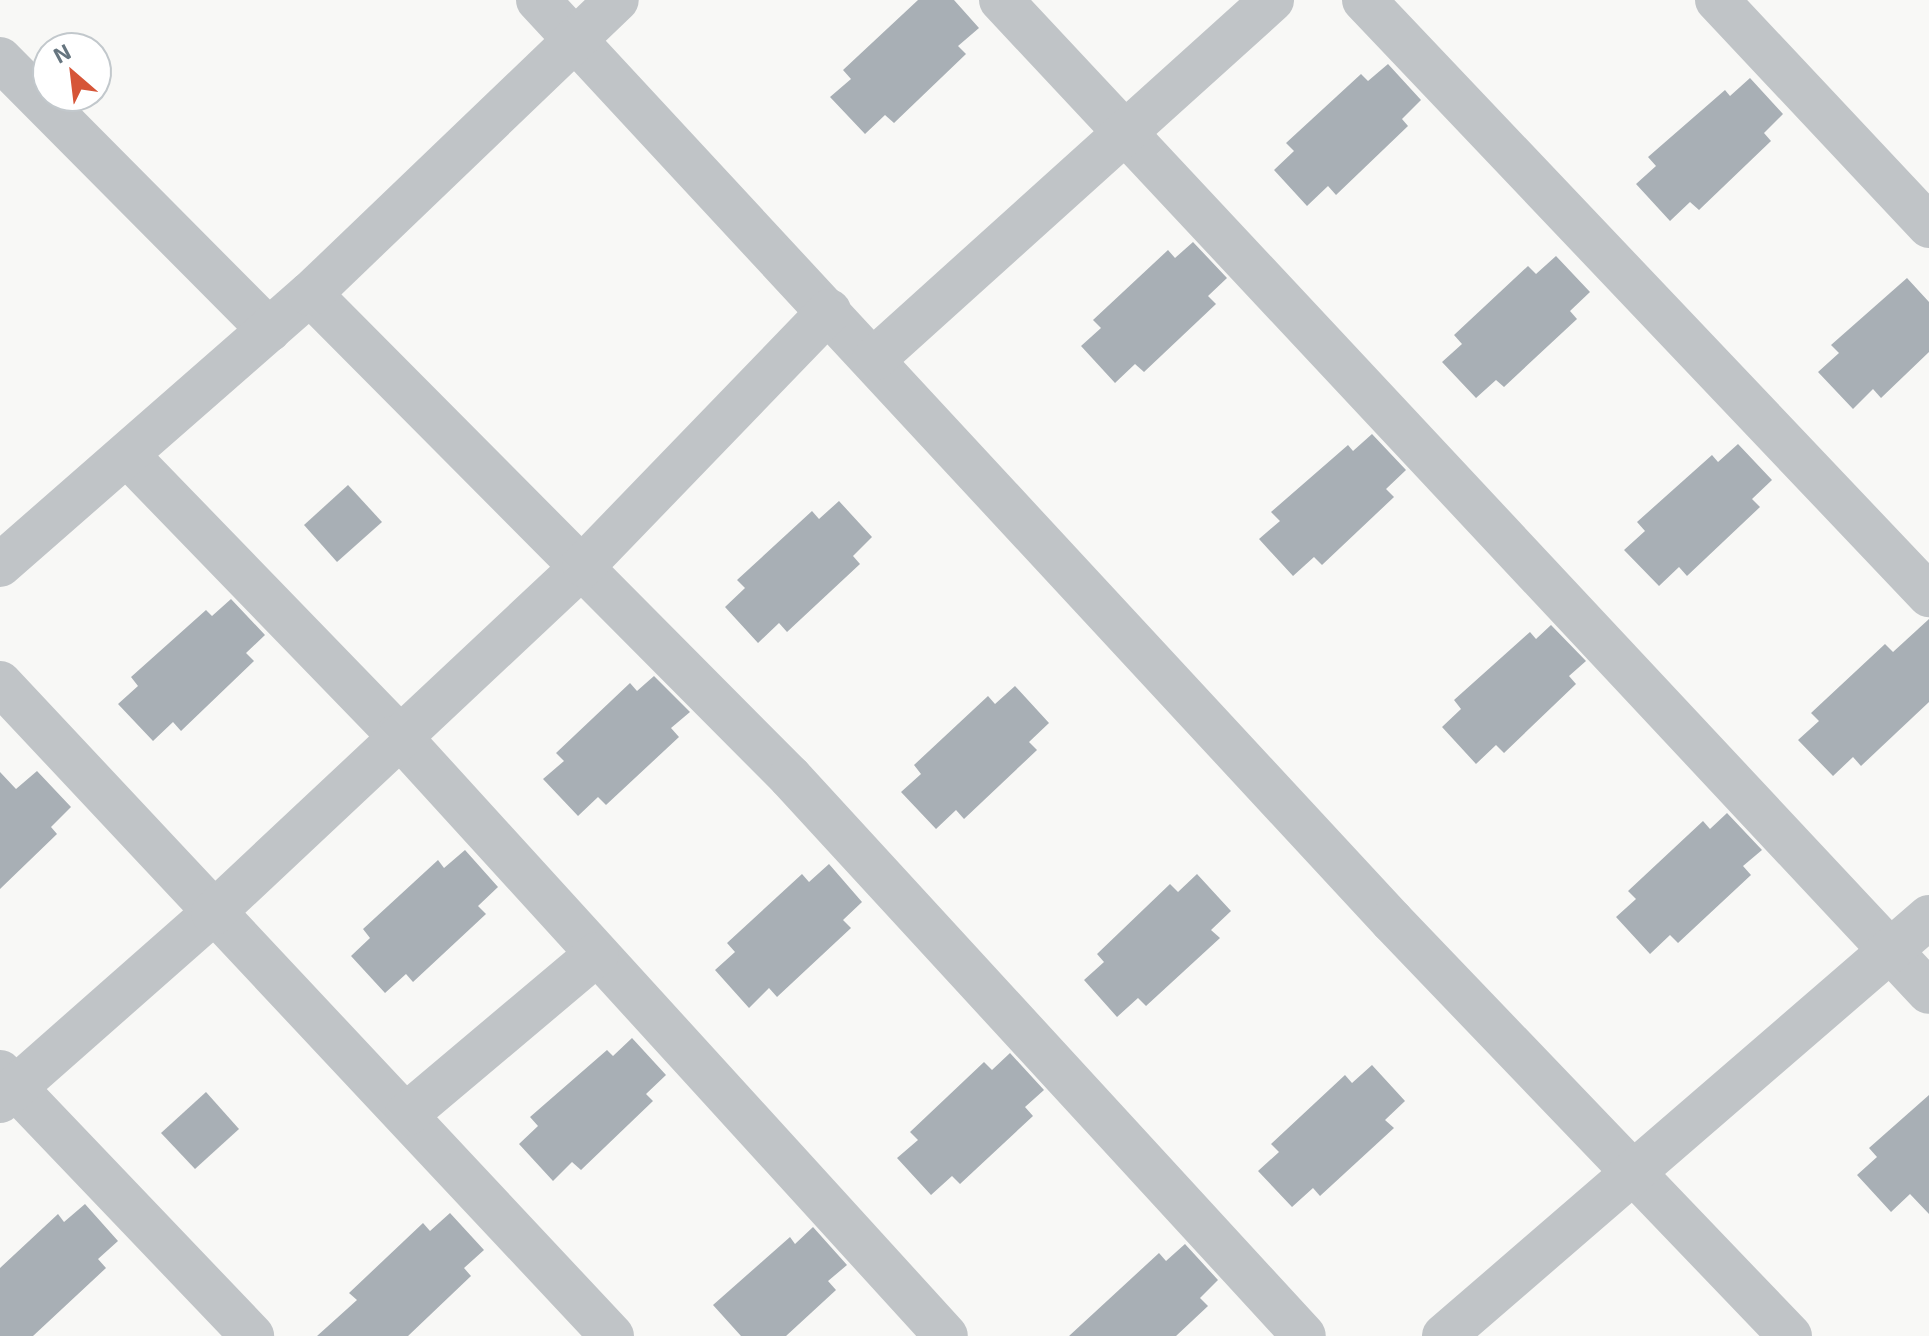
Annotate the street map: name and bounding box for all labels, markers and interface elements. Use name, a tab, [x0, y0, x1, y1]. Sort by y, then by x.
north arrow	[32, 32, 112, 112]
text: N	[49, 37, 75, 68]

